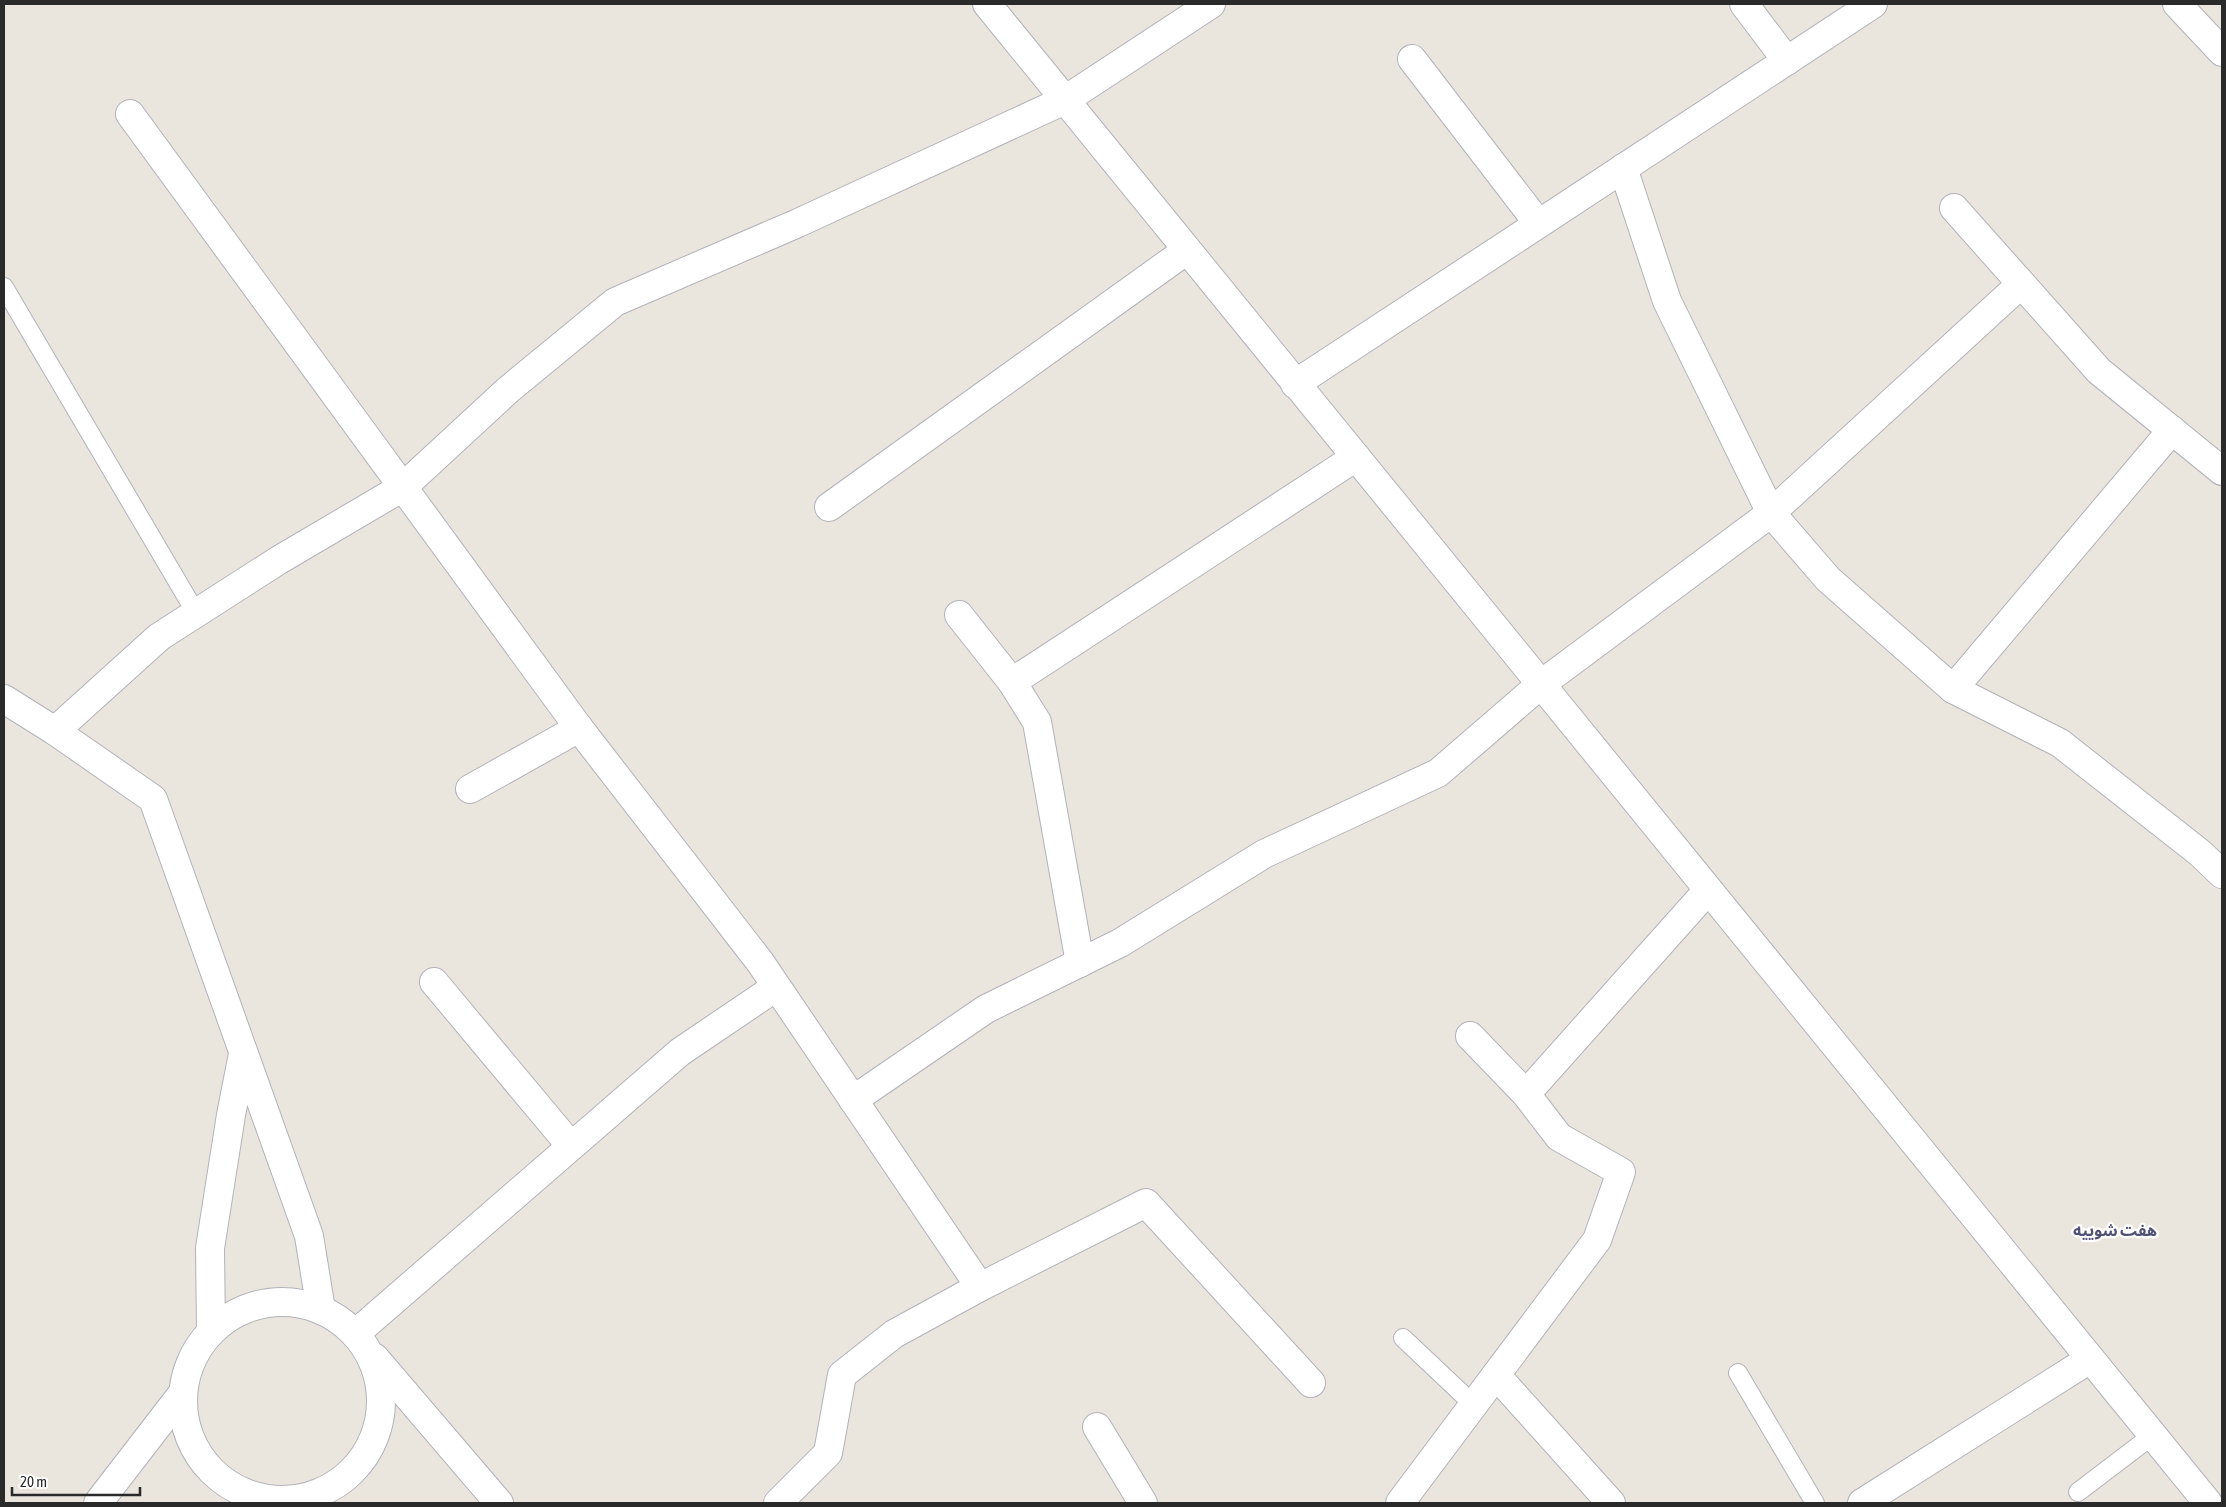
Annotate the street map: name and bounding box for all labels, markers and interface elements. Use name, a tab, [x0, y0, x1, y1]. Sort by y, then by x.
district label: هفت شوییه	[2073, 1221, 2157, 1240]
scale bar	[12, 1464, 140, 1496]
text: 20 m	[20, 1473, 47, 1490]

